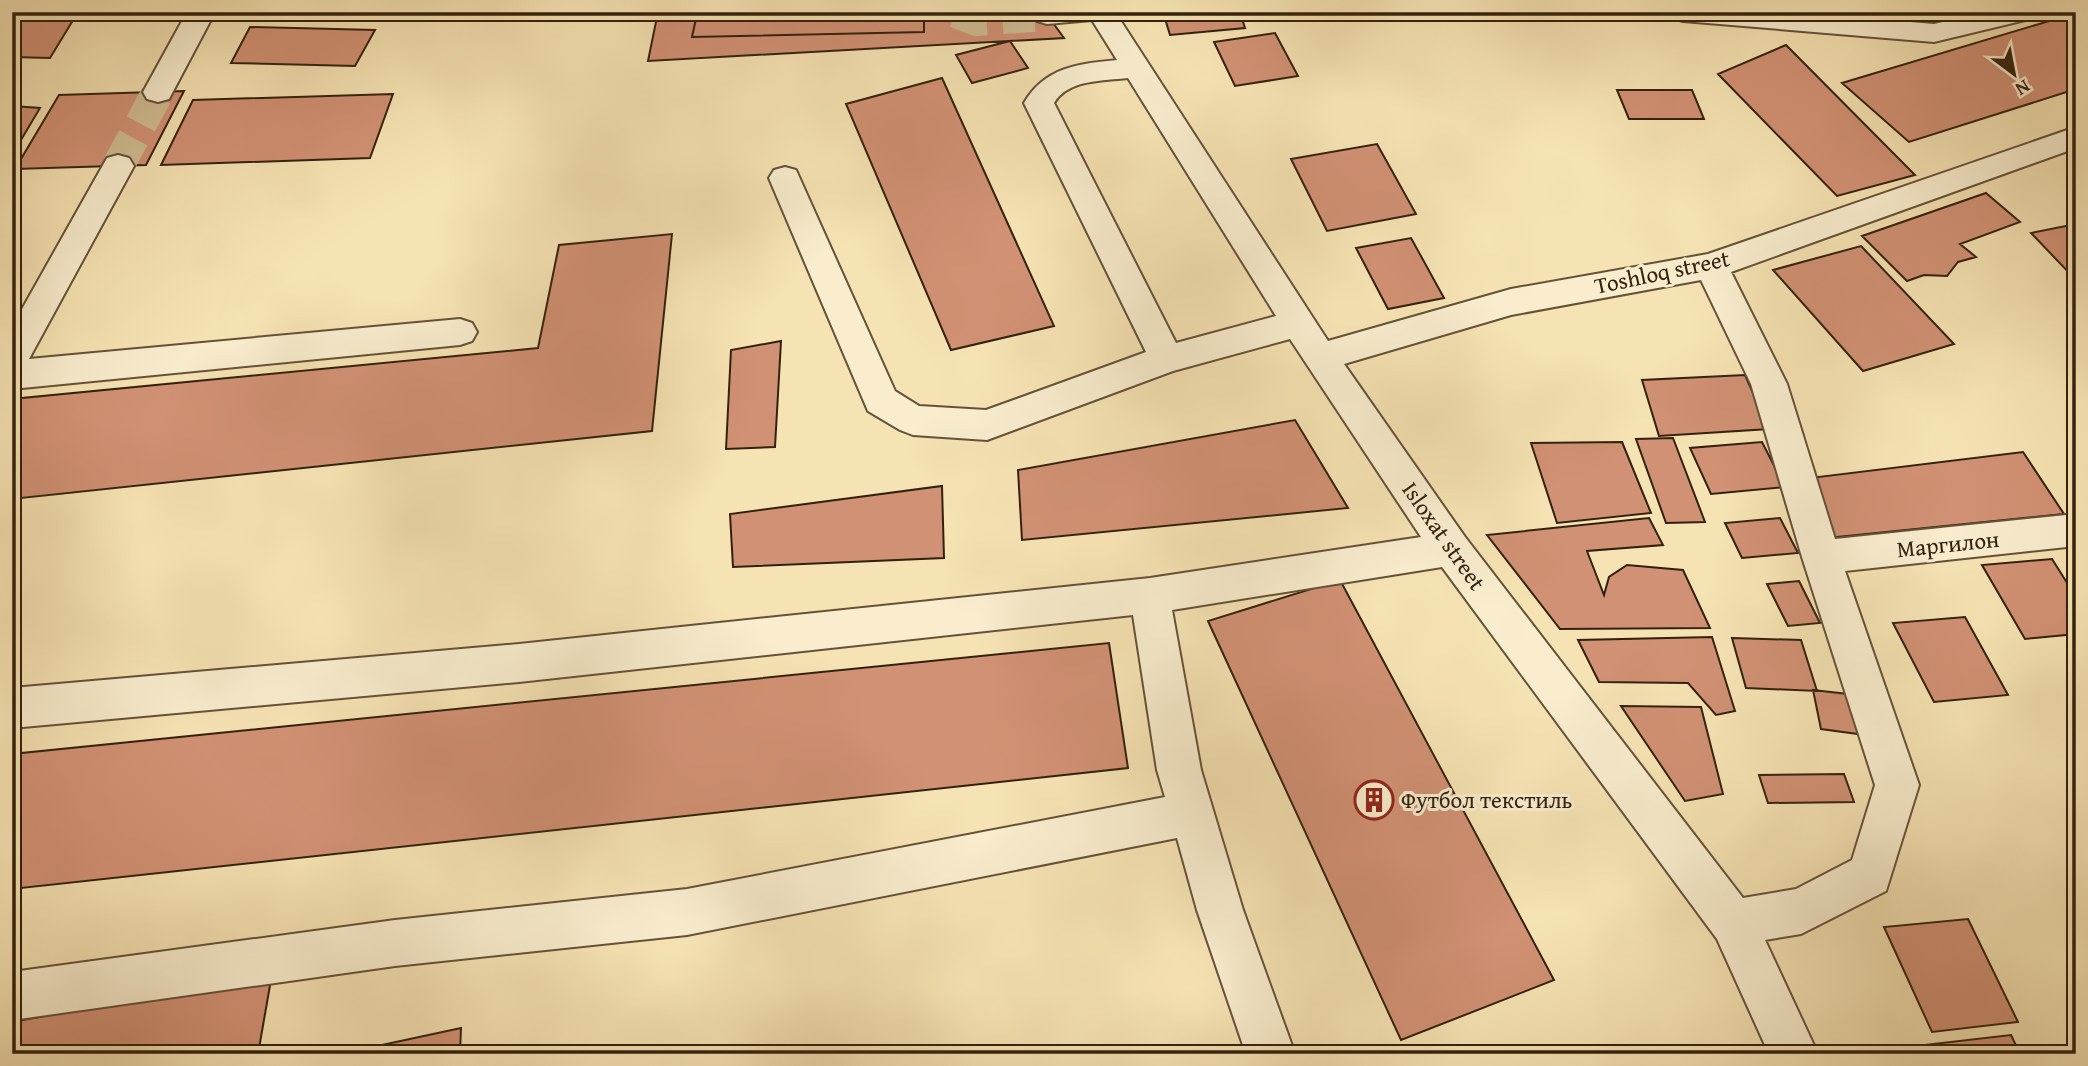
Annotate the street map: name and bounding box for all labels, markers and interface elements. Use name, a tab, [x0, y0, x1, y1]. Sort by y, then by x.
north arrow	[1980, 38, 2050, 108]
text: N	[2010, 73, 2036, 104]
street label: Toshloq street	[1591, 241, 1732, 302]
street label: Isloxat street	[1395, 475, 1494, 597]
street label: Маргилон	[1895, 522, 2001, 565]
building icon: Футбол текстиль	[1353, 779, 1395, 821]
place label: Футбол текстиль	[1401, 783, 1573, 816]

